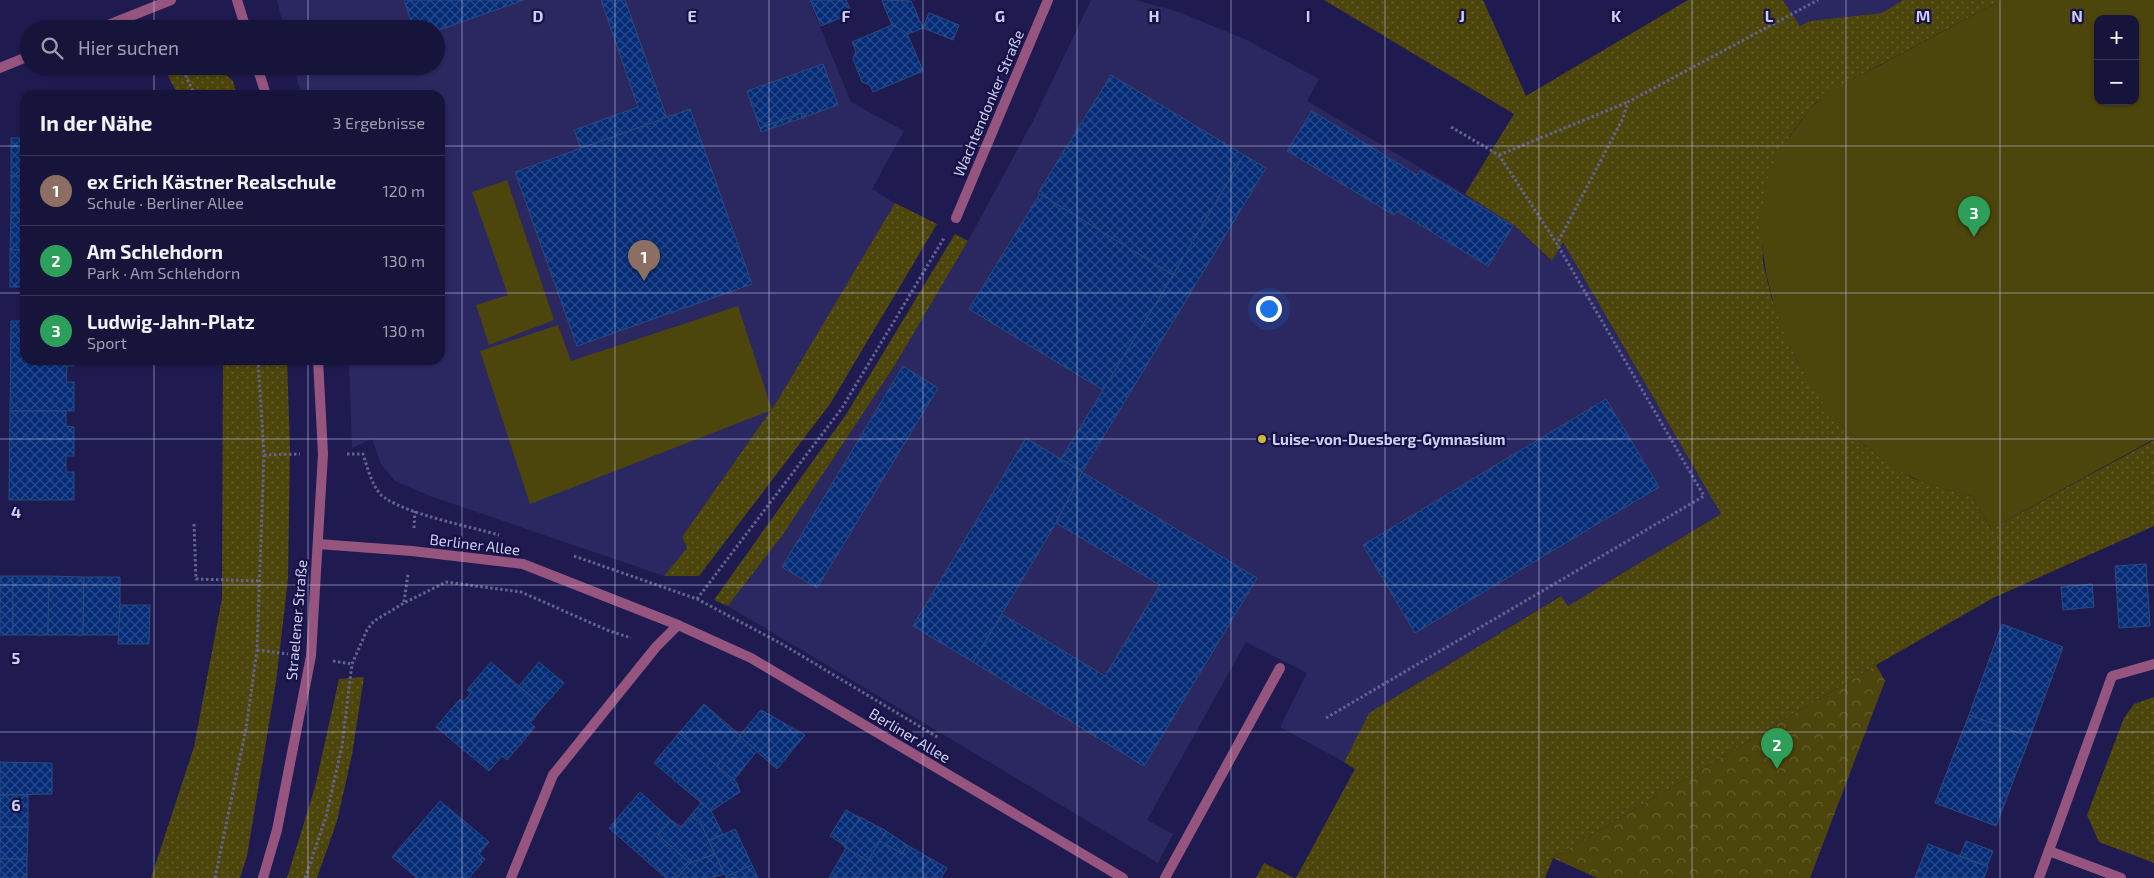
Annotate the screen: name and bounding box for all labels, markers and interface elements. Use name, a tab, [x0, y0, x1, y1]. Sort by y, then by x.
text: D	[533, 6, 544, 25]
text: E	[687, 6, 697, 25]
text: F	[842, 6, 851, 25]
text: G	[995, 6, 1005, 25]
text: H	[1148, 6, 1160, 25]
text: I	[1306, 6, 1310, 25]
text: J	[1459, 6, 1465, 25]
text: K	[1611, 6, 1622, 25]
text: L	[1765, 6, 1774, 25]
text: M	[1916, 6, 1930, 25]
text: N	[2071, 6, 2083, 25]
map controls	[2094, 15, 2139, 105]
button: +	[2094, 15, 2139, 60]
search box	[20, 20, 445, 75]
street label: Wachtendonker Straße	[949, 27, 1027, 179]
icon: search	[38, 34, 66, 62]
text: Hier suchen	[78, 36, 179, 59]
button: −	[2094, 60, 2139, 105]
text: In der Nähe	[40, 110, 152, 135]
text: 3 Ergebnisse	[333, 113, 425, 132]
text: ex Erich Kästner Realschule	[87, 170, 336, 193]
text: 1	[53, 181, 59, 200]
text: 120 m	[382, 181, 425, 200]
text: Schule · Berliner Allee	[87, 193, 244, 212]
pin: 3	[1958, 196, 1990, 237]
text: Am Schlehdorn	[87, 240, 223, 263]
pin: 1	[628, 240, 660, 281]
text: 2	[51, 251, 61, 270]
text: 130 m	[383, 251, 425, 270]
text: Park · Am Schlehdorn	[87, 263, 240, 282]
your location	[1256, 296, 1282, 322]
text: Ludwig-Jahn-Platz	[87, 310, 255, 333]
text: 3	[51, 321, 61, 340]
text: 130 m	[383, 321, 425, 340]
text: Sport	[87, 333, 127, 352]
place label: Luise-von-Duesberg-Gymnasium	[1272, 430, 1506, 449]
marker: Luise-von-Duesberg-Gymnasium	[1256, 433, 1268, 445]
text: 4	[11, 502, 21, 521]
street label: Berliner Allee	[429, 530, 521, 558]
street label: Straelener Straße	[282, 559, 310, 681]
text: 5	[12, 648, 21, 667]
street label: Berliner Allee	[866, 704, 954, 766]
pin: 2	[1761, 728, 1793, 769]
text: 6	[11, 795, 21, 814]

